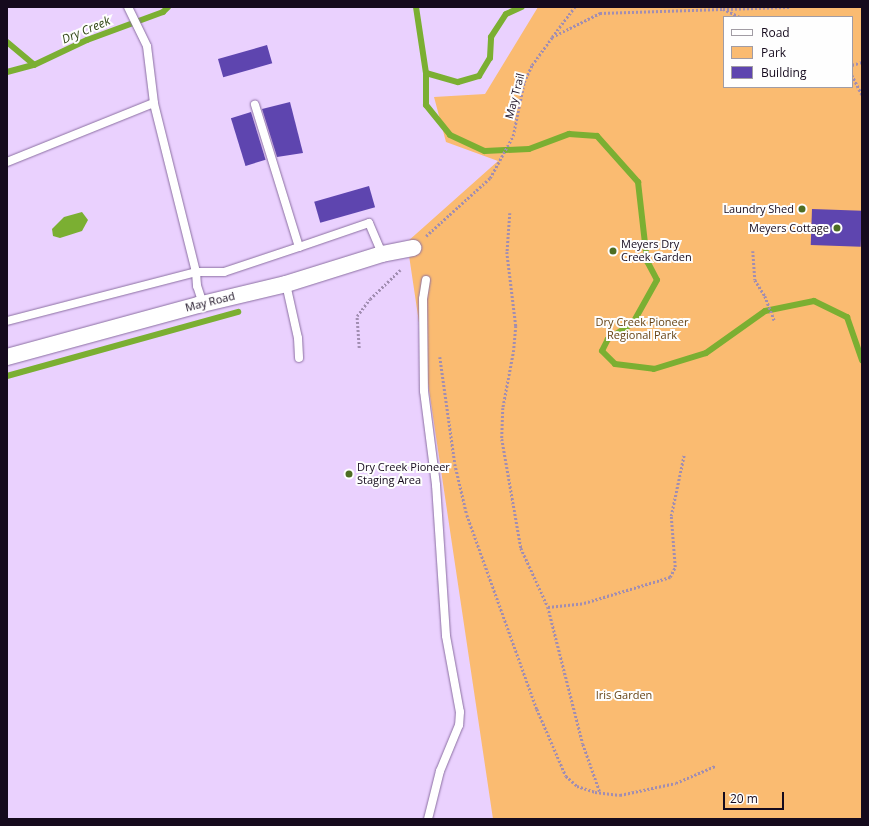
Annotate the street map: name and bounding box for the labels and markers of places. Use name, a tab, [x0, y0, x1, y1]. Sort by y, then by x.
place label: Laundry Shed	[723, 202, 794, 216]
marker: Laundry Shed	[797, 204, 807, 214]
place label: Meyers Cottage	[749, 221, 829, 235]
marker: Meyers Cottage	[832, 223, 842, 233]
place label: Meyers Dry Creek Garden	[621, 238, 692, 264]
marker: Meyers Dry Creek Garden	[608, 246, 618, 256]
place label: Dry Creek Pioneer Staging Area	[357, 461, 450, 487]
marker: Dry Creek Pioneer Staging Area	[344, 469, 354, 479]

